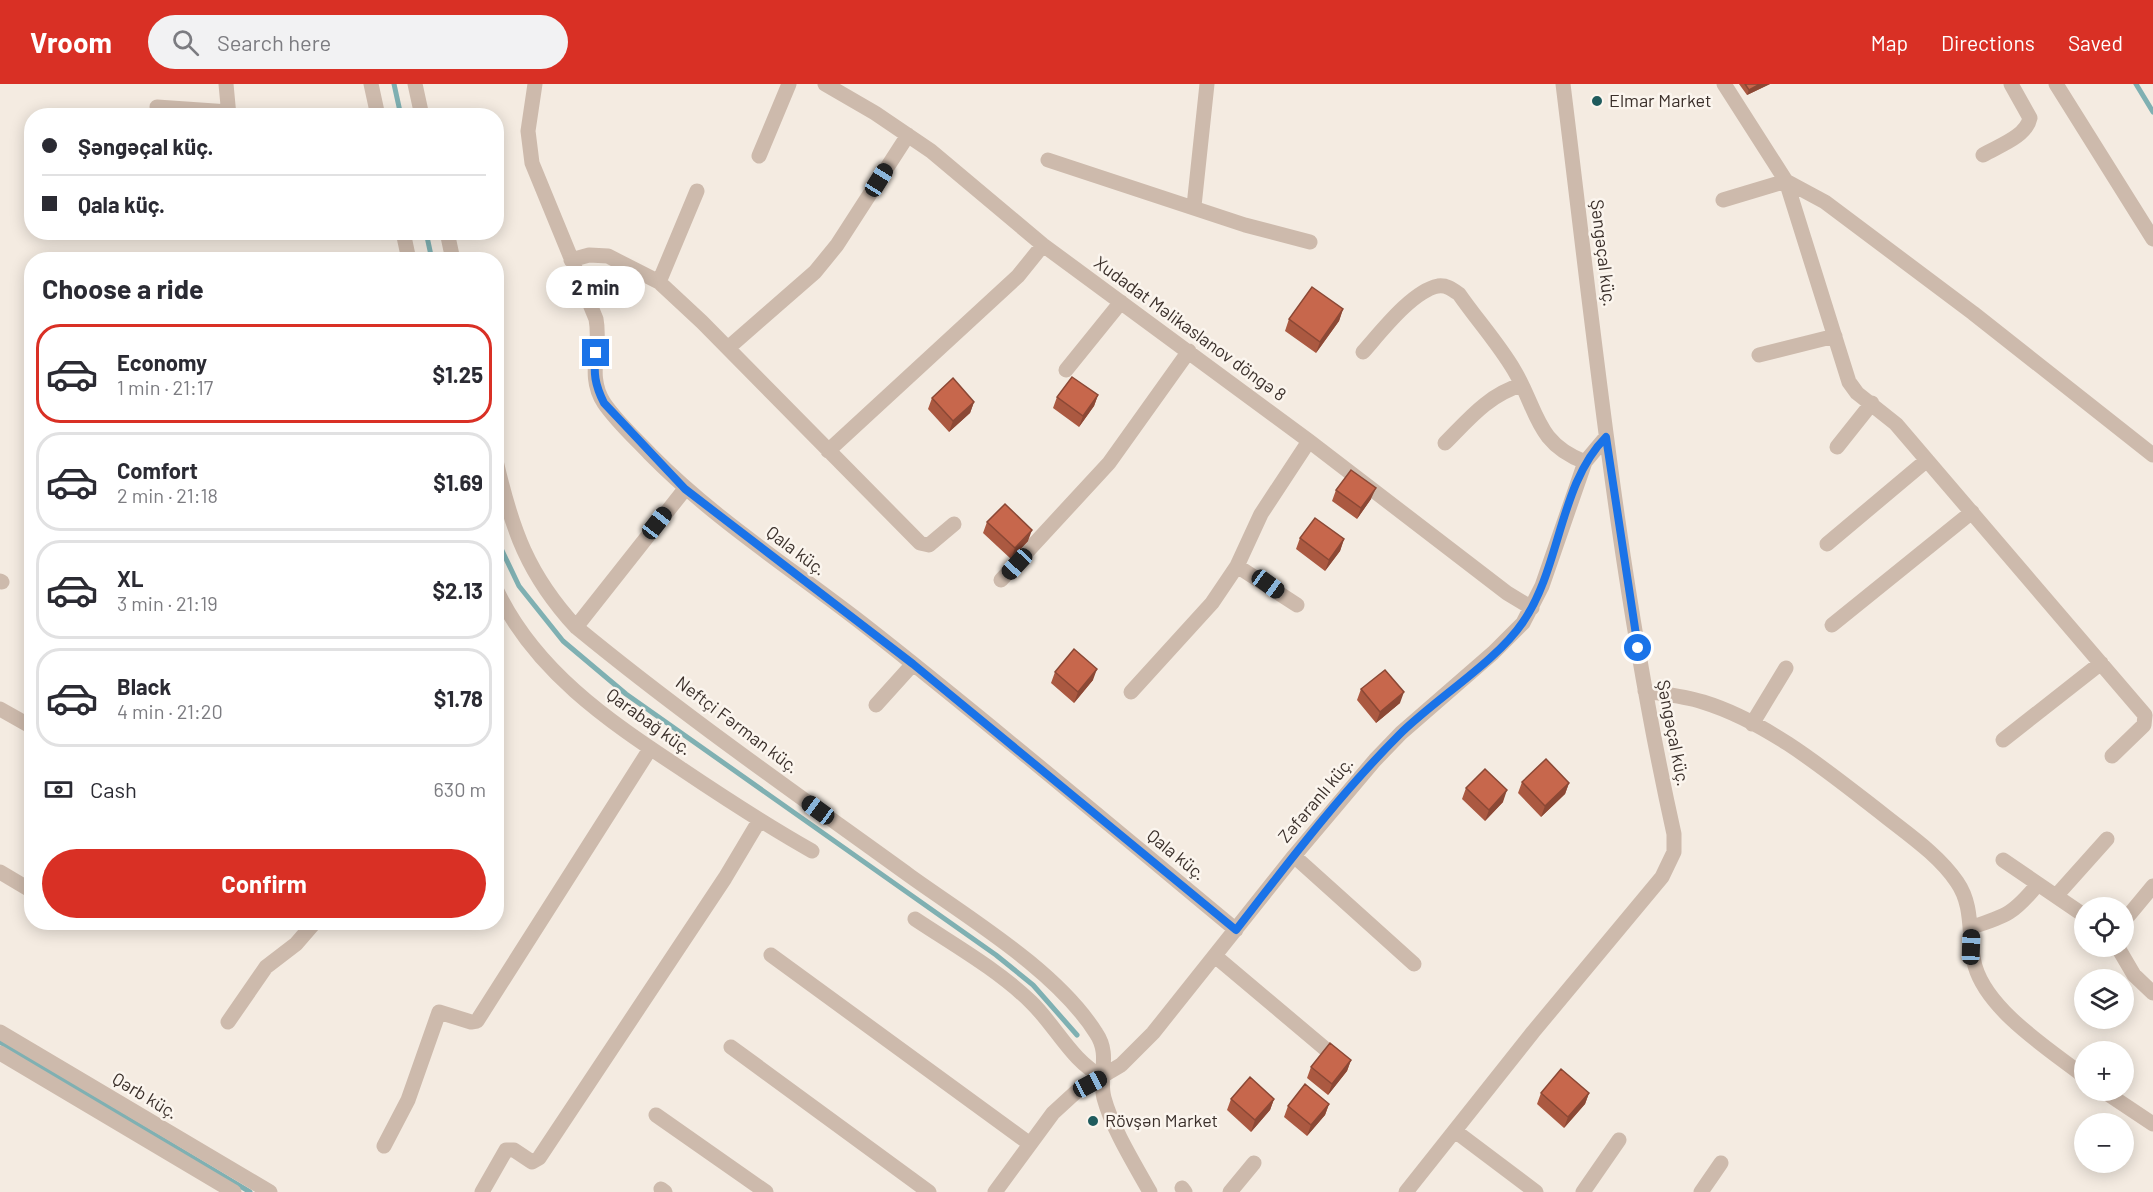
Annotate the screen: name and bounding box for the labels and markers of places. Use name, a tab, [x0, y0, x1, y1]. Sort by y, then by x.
place label: Elmar Market	[1609, 89, 1712, 111]
marker: Elmar Market	[1590, 94, 1604, 108]
place label: Rövşən Market	[1105, 1109, 1218, 1131]
marker: Rövşən Market	[1086, 1114, 1100, 1128]

